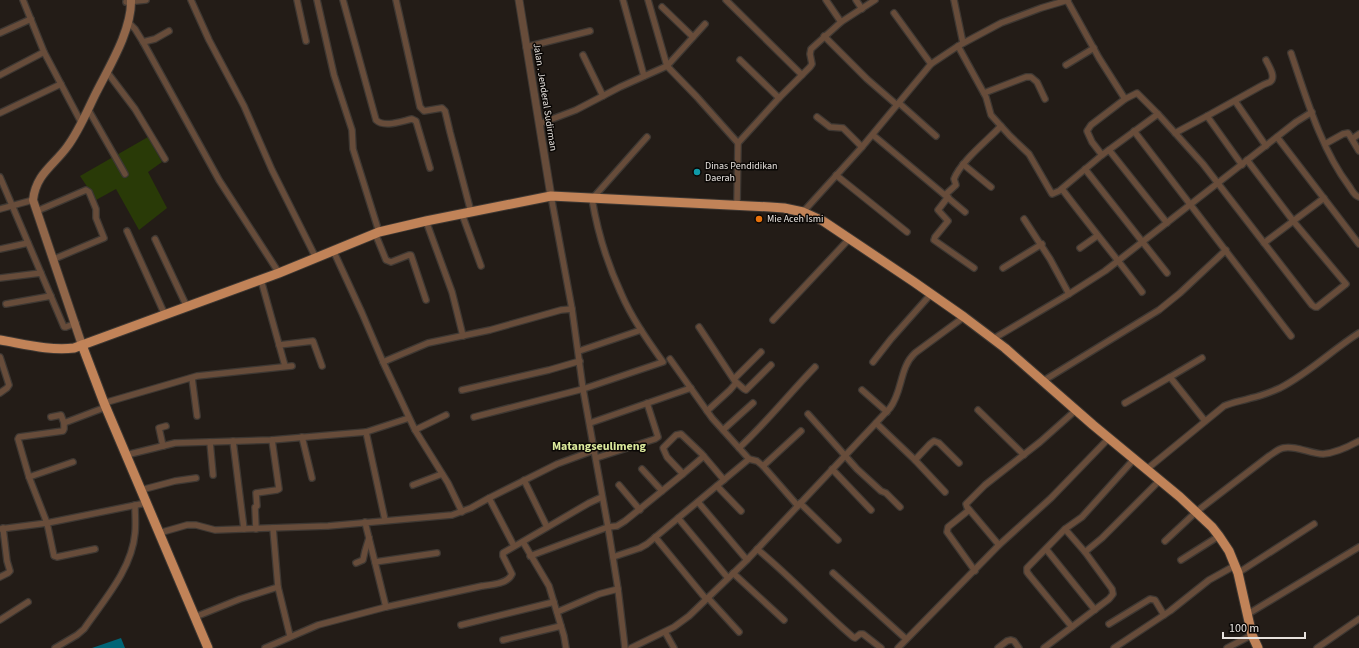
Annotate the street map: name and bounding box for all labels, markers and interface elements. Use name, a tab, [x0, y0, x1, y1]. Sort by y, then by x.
street label: Jalan . Jenderal Sudirman	[530, 42, 560, 152]
place label: Dinas Pendidikan Daerah	[705, 159, 778, 185]
marker: Dinas Pendidikan Daerah	[692, 167, 702, 177]
place label: Mie Aceh Ismi	[767, 212, 823, 226]
marker: Mie Aceh Ismi	[754, 214, 764, 224]
district label: Matangseulimeng	[552, 438, 647, 455]
scale bar	[1223, 614, 1305, 640]
text: 100 m	[1229, 620, 1259, 637]

